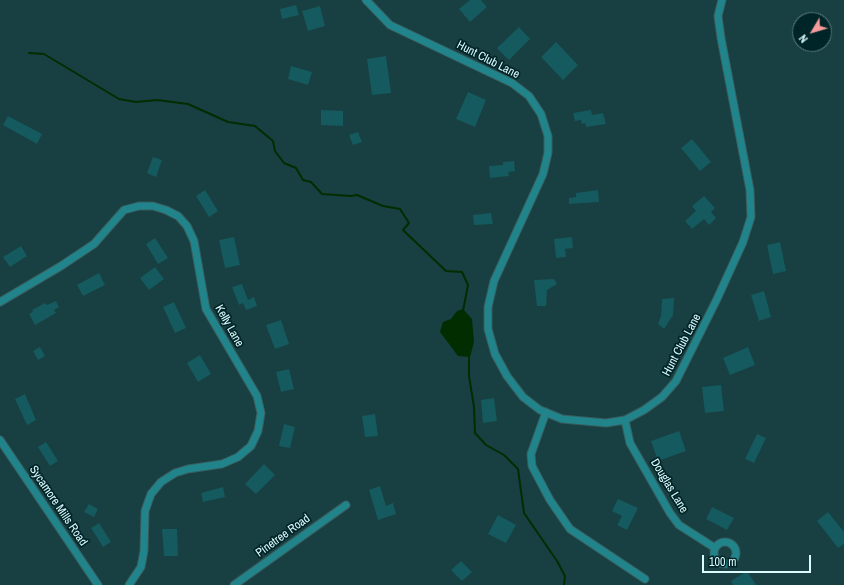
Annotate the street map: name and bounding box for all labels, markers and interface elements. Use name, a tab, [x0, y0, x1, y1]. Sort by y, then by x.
north arrow	[792, 12, 832, 52]
text: N	[796, 32, 811, 46]
street label: Hunt Club Lane	[454, 38, 522, 82]
street label: Kelly Lane	[212, 302, 246, 350]
street label: Hunt Club Lane	[660, 311, 704, 379]
street label: Douglas Lane	[647, 456, 691, 516]
street label: Sycamore Mills Road	[26, 463, 90, 549]
street label: Pinetree Road	[253, 512, 313, 560]
scale bar	[704, 547, 813, 573]
text: 100 m	[709, 554, 736, 570]

